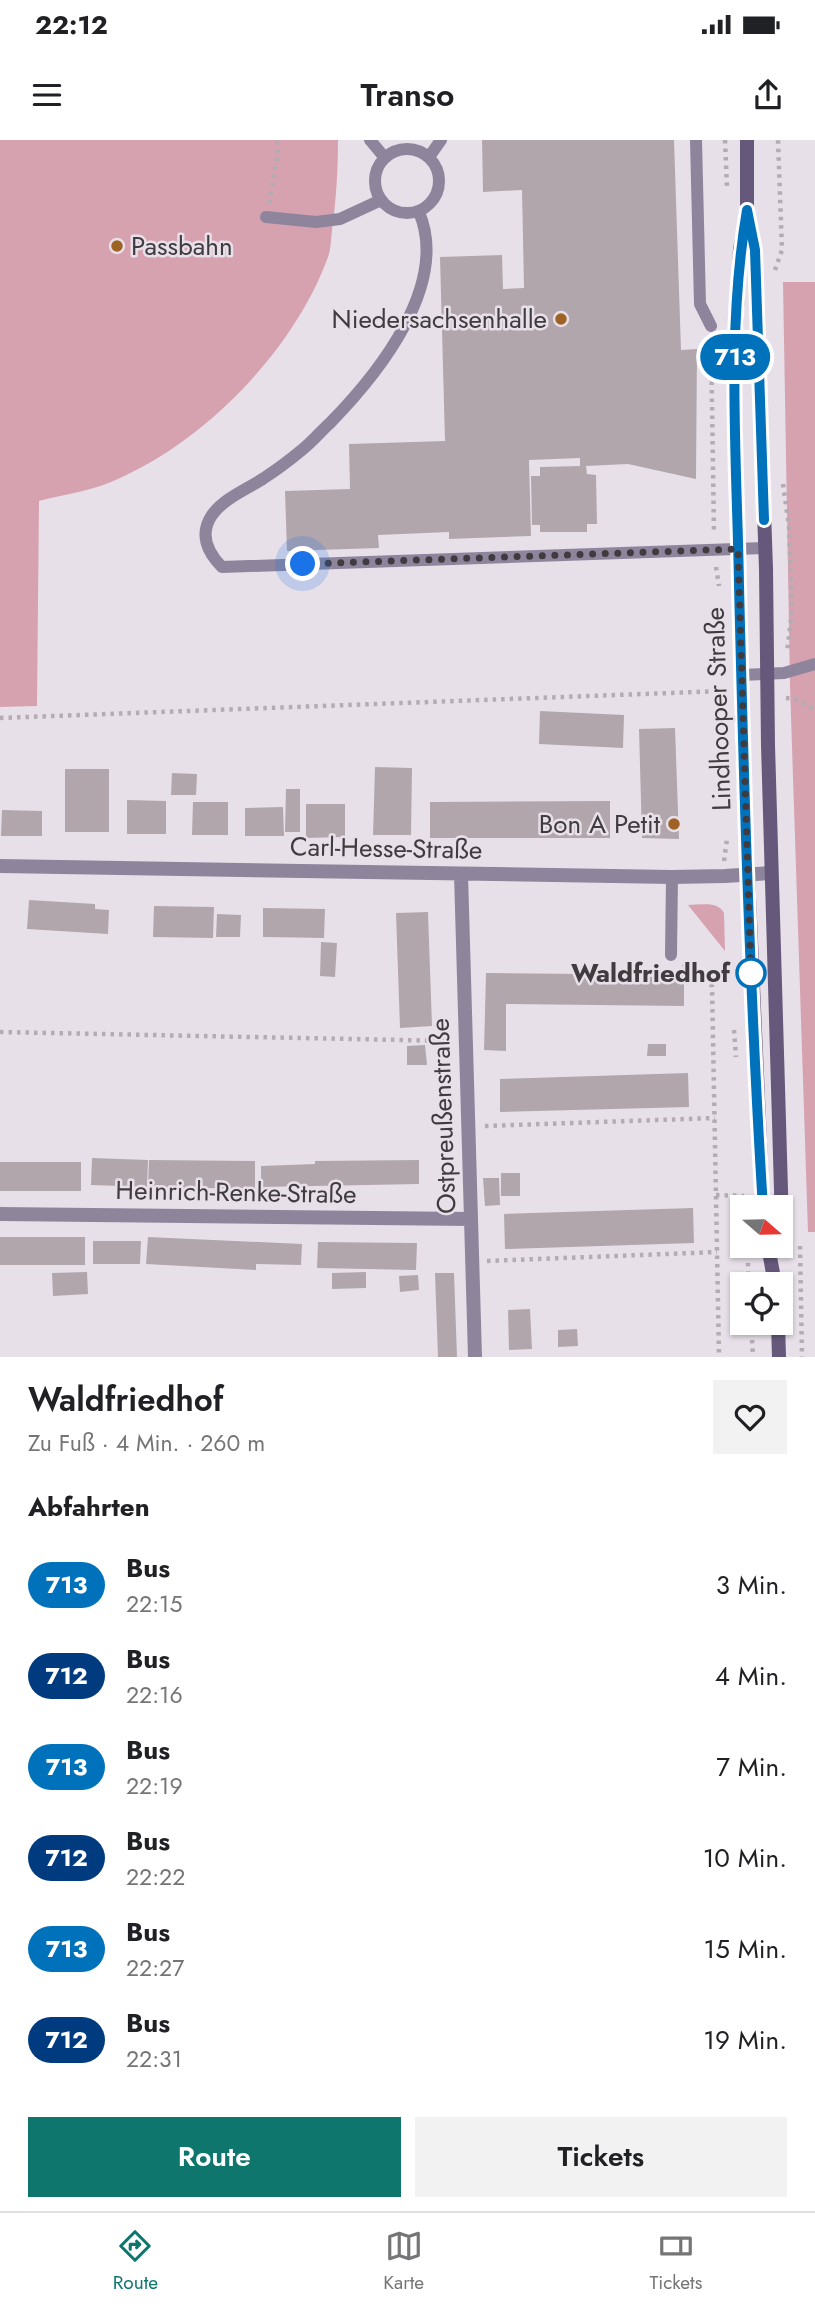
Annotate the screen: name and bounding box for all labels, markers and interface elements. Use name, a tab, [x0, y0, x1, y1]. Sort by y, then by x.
text: 22:12	[35, 6, 108, 44]
text: Transo	[361, 72, 454, 118]
icon: menu	[28, 76, 66, 114]
icon: share	[749, 76, 787, 114]
place label: Passbahn	[131, 227, 233, 265]
marker: Passbahn	[109, 238, 125, 254]
place label: Niedersachsenhalle	[331, 300, 547, 338]
marker: Niedersachsenhalle	[553, 311, 569, 327]
line badge: 713	[695, 334, 775, 380]
text: 713	[714, 339, 756, 374]
your location	[285, 546, 320, 581]
street label: Lindhooper Straße	[695, 606, 741, 812]
place label: Bon A Petit	[539, 805, 661, 843]
marker: Bon A Petit	[666, 816, 682, 832]
street label: Carl-Hesse-Straße	[289, 827, 483, 869]
place label: Waldfriedhof	[571, 954, 731, 992]
marker: Waldfriedhof	[736, 958, 766, 988]
street label: Ostpreußenstraße	[421, 1018, 465, 1214]
street label: Heinrich-Renke-Straße	[115, 1171, 357, 1213]
north arrow	[730, 1195, 793, 1258]
map controls	[730, 1195, 793, 1335]
button: locate	[730, 1272, 793, 1335]
text: Waldfriedhof	[28, 1376, 223, 1423]
button: heart	[713, 1380, 787, 1454]
text: Zu Fuß · 4 Min. · 260 m	[28, 1426, 265, 1460]
text: Abfahrten	[28, 1488, 150, 1526]
text: Bus	[126, 1549, 170, 1587]
text: 3 Min.	[716, 1566, 787, 1604]
text: 713	[46, 1567, 87, 1602]
text: 22:15	[126, 1587, 182, 1621]
text: Bus	[126, 1640, 170, 1678]
text: 4 Min.	[715, 1657, 787, 1695]
text: 712	[45, 1658, 88, 1693]
text: 22:16	[126, 1678, 183, 1712]
text: Bus	[126, 1731, 170, 1769]
text: 7 Min.	[716, 1748, 787, 1786]
text: 713	[46, 1749, 87, 1784]
text: 22:19	[126, 1769, 183, 1803]
text: Bus	[126, 1822, 170, 1860]
text: 10 Min.	[703, 1839, 787, 1877]
text: 712	[45, 1840, 88, 1875]
text: 22:22	[126, 1860, 185, 1894]
text: Bus	[126, 1913, 170, 1951]
text: 15 Min.	[704, 1930, 787, 1968]
text: 713	[46, 1931, 87, 1966]
text: 22:27	[126, 1951, 184, 1985]
text: Bus	[126, 2004, 170, 2042]
text: 19 Min.	[703, 2021, 787, 2059]
text: 712	[45, 2022, 88, 2057]
text: 22:31	[126, 2042, 182, 2076]
button: Route	[28, 2117, 401, 2197]
button: Tickets	[415, 2117, 787, 2197]
tab: Route	[113, 2227, 158, 2296]
tab: Karte	[383, 2227, 424, 2296]
tab: Tickets	[649, 2227, 702, 2296]

